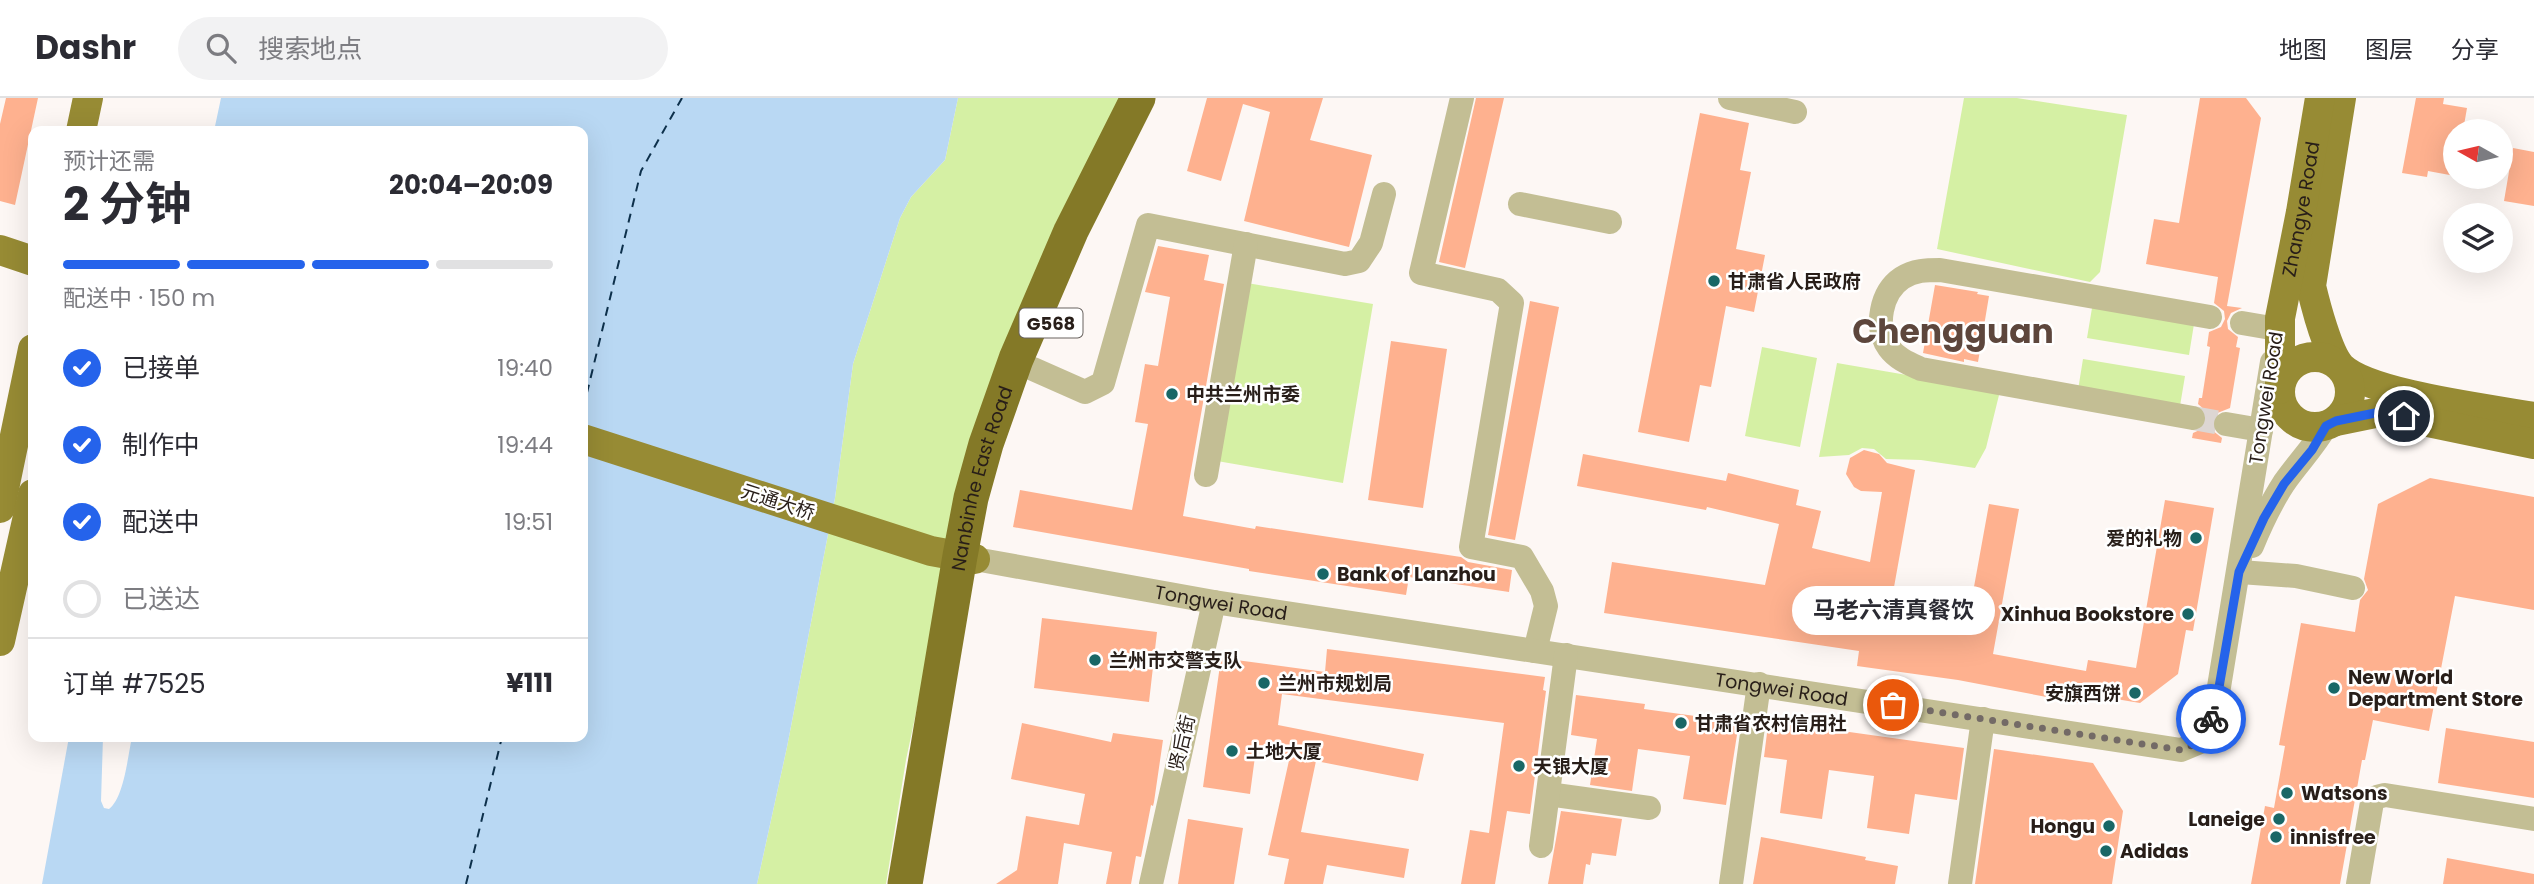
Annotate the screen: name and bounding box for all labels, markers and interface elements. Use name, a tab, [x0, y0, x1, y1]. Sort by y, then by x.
search box	[178, 17, 668, 80]
text: Dashr	[35, 24, 136, 71]
icon: search	[202, 29, 240, 67]
text: 搜索地点	[258, 31, 362, 67]
text: 地图	[2279, 33, 2327, 66]
text: 图层	[2365, 33, 2413, 66]
text: 分享	[2451, 33, 2499, 66]
north arrow	[2443, 119, 2513, 189]
map controls	[2443, 119, 2513, 273]
street label: Zhangye Road	[2275, 139, 2326, 279]
text: 预计还需	[63, 145, 155, 177]
text: 20:04–20:09	[389, 167, 553, 203]
text: 2 分钟	[63, 172, 191, 236]
button: layers	[2443, 203, 2513, 273]
place label: 甘肃省人民政府	[1728, 268, 1861, 295]
marker: 甘肃省人民政府	[1706, 273, 1722, 289]
text: 配送中 · 150 m	[63, 282, 215, 314]
road number: G568	[1020, 308, 1082, 338]
district label: Chengguan	[1852, 308, 2054, 355]
street label: Tongwei Road	[2242, 330, 2290, 466]
icon: check	[63, 349, 101, 387]
text: 已接单	[122, 350, 200, 386]
text: 19:40	[497, 352, 553, 384]
place label: 中共兰州市委	[1186, 381, 1300, 408]
street label: Nanbinhe East Road	[944, 382, 1019, 573]
marker: 中共兰州市委	[1164, 386, 1180, 402]
pin	[2374, 386, 2434, 446]
icon: home	[2385, 397, 2423, 435]
icon: check	[63, 426, 101, 464]
text: 制作中	[122, 427, 200, 463]
text: 19:44	[497, 429, 553, 461]
street label: 元通大桥	[738, 477, 818, 527]
icon: check	[63, 503, 101, 541]
text: 配送中	[122, 504, 200, 540]
text: 19:51	[504, 506, 553, 538]
place label: 爱的礼物	[2106, 525, 2182, 552]
marker: 爱的礼物	[2188, 530, 2204, 546]
place label: Bank of Lanzhou	[1337, 561, 1496, 588]
marker: Bank of Lanzhou	[1315, 566, 1331, 582]
street label: Tongwei Road	[1153, 578, 1289, 627]
text: 已送达	[122, 581, 200, 617]
callout: 马老六清真餐饮	[1792, 586, 1994, 635]
text: 马老六清真餐饮	[1813, 594, 1974, 626]
place label: Xinhua Bookstore	[2001, 601, 2174, 628]
marker: Xinhua Bookstore	[2180, 606, 2196, 622]
place label: 兰州市交警支队	[1109, 647, 1242, 674]
marker: 兰州市交警支队	[1087, 652, 1103, 668]
place label: New World Department Store	[2348, 664, 2523, 713]
text: ¥111	[506, 665, 553, 701]
street label: Tongwei Road	[1713, 665, 1850, 712]
text: 订单 #7525	[63, 666, 206, 702]
place label: 兰州市规划局	[1278, 670, 1392, 697]
marker: 兰州市规划局	[1256, 675, 1272, 691]
pin	[1863, 675, 1923, 735]
place label: 安旗西饼	[2045, 680, 2121, 707]
marker: New World Department Store	[2326, 680, 2342, 696]
courier	[2176, 684, 2246, 754]
marker: 安旗西饼	[2127, 685, 2143, 701]
icon: bag	[1874, 686, 1912, 724]
icon: bike	[2192, 700, 2230, 738]
place label: 甘肃省农村信用社	[1695, 710, 1847, 737]
street label: 贤后街	[1162, 712, 1202, 774]
marker: 甘肃省农村信用社	[1673, 715, 1689, 731]
place label: 土地大厦	[1246, 738, 1322, 765]
marker: 土地大厦	[1224, 743, 1240, 759]
place label: 天银大厦	[1533, 753, 1609, 780]
marker: 天银大厦	[1511, 758, 1527, 774]
place label: Watsons	[2301, 780, 2388, 807]
marker: Watsons	[2279, 785, 2295, 801]
place label: Laneige	[2188, 806, 2265, 833]
marker: Laneige	[2271, 811, 2287, 827]
place label: Hongu	[2030, 813, 2095, 840]
marker: Hongu	[2101, 818, 2117, 834]
place label: innisfree	[2290, 824, 2376, 851]
marker: innisfree	[2268, 829, 2284, 845]
place label: Adidas	[2120, 838, 2189, 865]
marker: Adidas	[2098, 843, 2114, 859]

